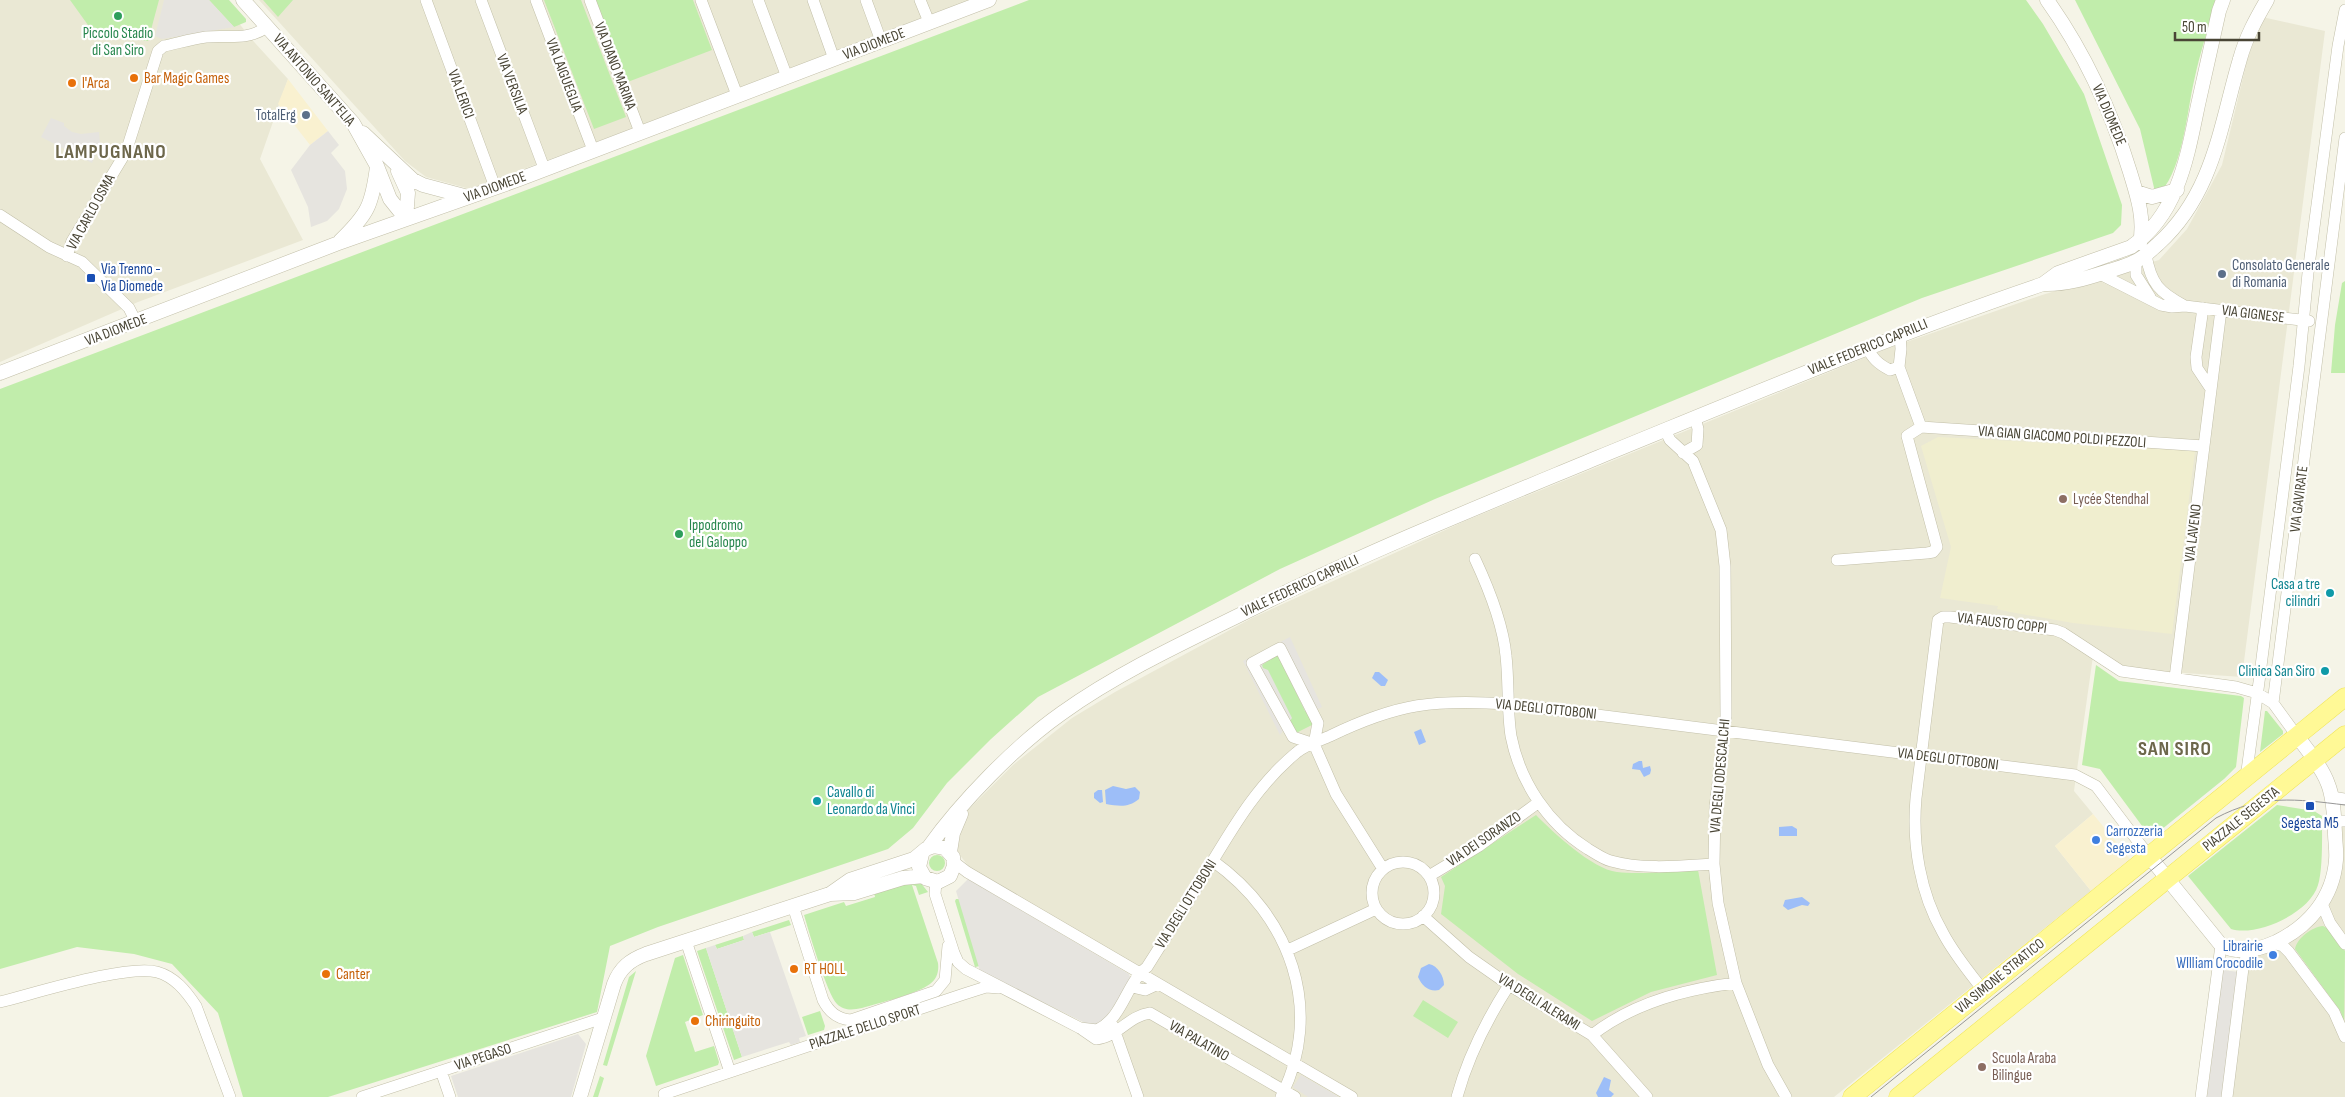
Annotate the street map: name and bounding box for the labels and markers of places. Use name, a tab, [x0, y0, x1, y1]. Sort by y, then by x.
marker: Piccolo Stadio di San Siro	[112, 10, 124, 22]
place label: Piccolo Stadio di San Siro	[83, 24, 153, 60]
place label: Bar Magic Games	[144, 69, 229, 88]
marker: Bar Magic Games	[128, 72, 140, 84]
place label: l'Arca	[82, 74, 110, 93]
marker: l'Arca	[66, 77, 78, 89]
place label: TotalErg	[256, 106, 296, 125]
marker: TotalErg	[300, 109, 312, 121]
place label: Consolato Generale di Romania	[2232, 256, 2330, 292]
place label: Via Trenno - Via Diomede	[101, 260, 163, 296]
marker: Consolato Generale di Romania	[2216, 268, 2228, 280]
marker: Via Trenno - Via Diomede	[85, 272, 97, 284]
place label: Lycée Stendhal	[2073, 490, 2149, 509]
marker: Lycée Stendhal	[2057, 493, 2069, 505]
place label: Ippodromo del Galoppo	[689, 516, 747, 552]
marker: Ippodromo del Galoppo	[673, 528, 685, 540]
place label: Casa a tre cilindri	[2271, 575, 2320, 611]
marker: Casa a tre cilindri	[2324, 587, 2336, 599]
place label: Clinica San Siro	[2238, 662, 2315, 681]
marker: Clinica San Siro	[2319, 665, 2331, 677]
place label: Cavallo di Leonardo da Vinci	[827, 783, 915, 819]
marker: Cavallo di Leonardo da Vinci	[811, 795, 823, 807]
marker: Segesta M5	[2304, 800, 2316, 812]
place label: Segesta M5	[2281, 814, 2339, 833]
place label: Carrozzeria Segesta	[2106, 822, 2163, 858]
marker: Carrozzeria Segesta	[2090, 834, 2102, 846]
place label: Librairie WIlliam Crocodile	[2176, 937, 2263, 973]
marker: Librairie WIlliam Crocodile	[2267, 949, 2279, 961]
place label: RT HOLL	[804, 960, 846, 979]
marker: RT HOLL	[788, 963, 800, 975]
place label: Canter	[336, 965, 371, 984]
marker: Canter	[320, 968, 332, 980]
place label: Chiringuito	[705, 1012, 761, 1031]
marker: Chiringuito	[689, 1015, 701, 1027]
place label: Scuola Araba Bilingue	[1992, 1049, 2057, 1085]
marker: Scuola Araba Bilingue	[1976, 1061, 1988, 1073]

